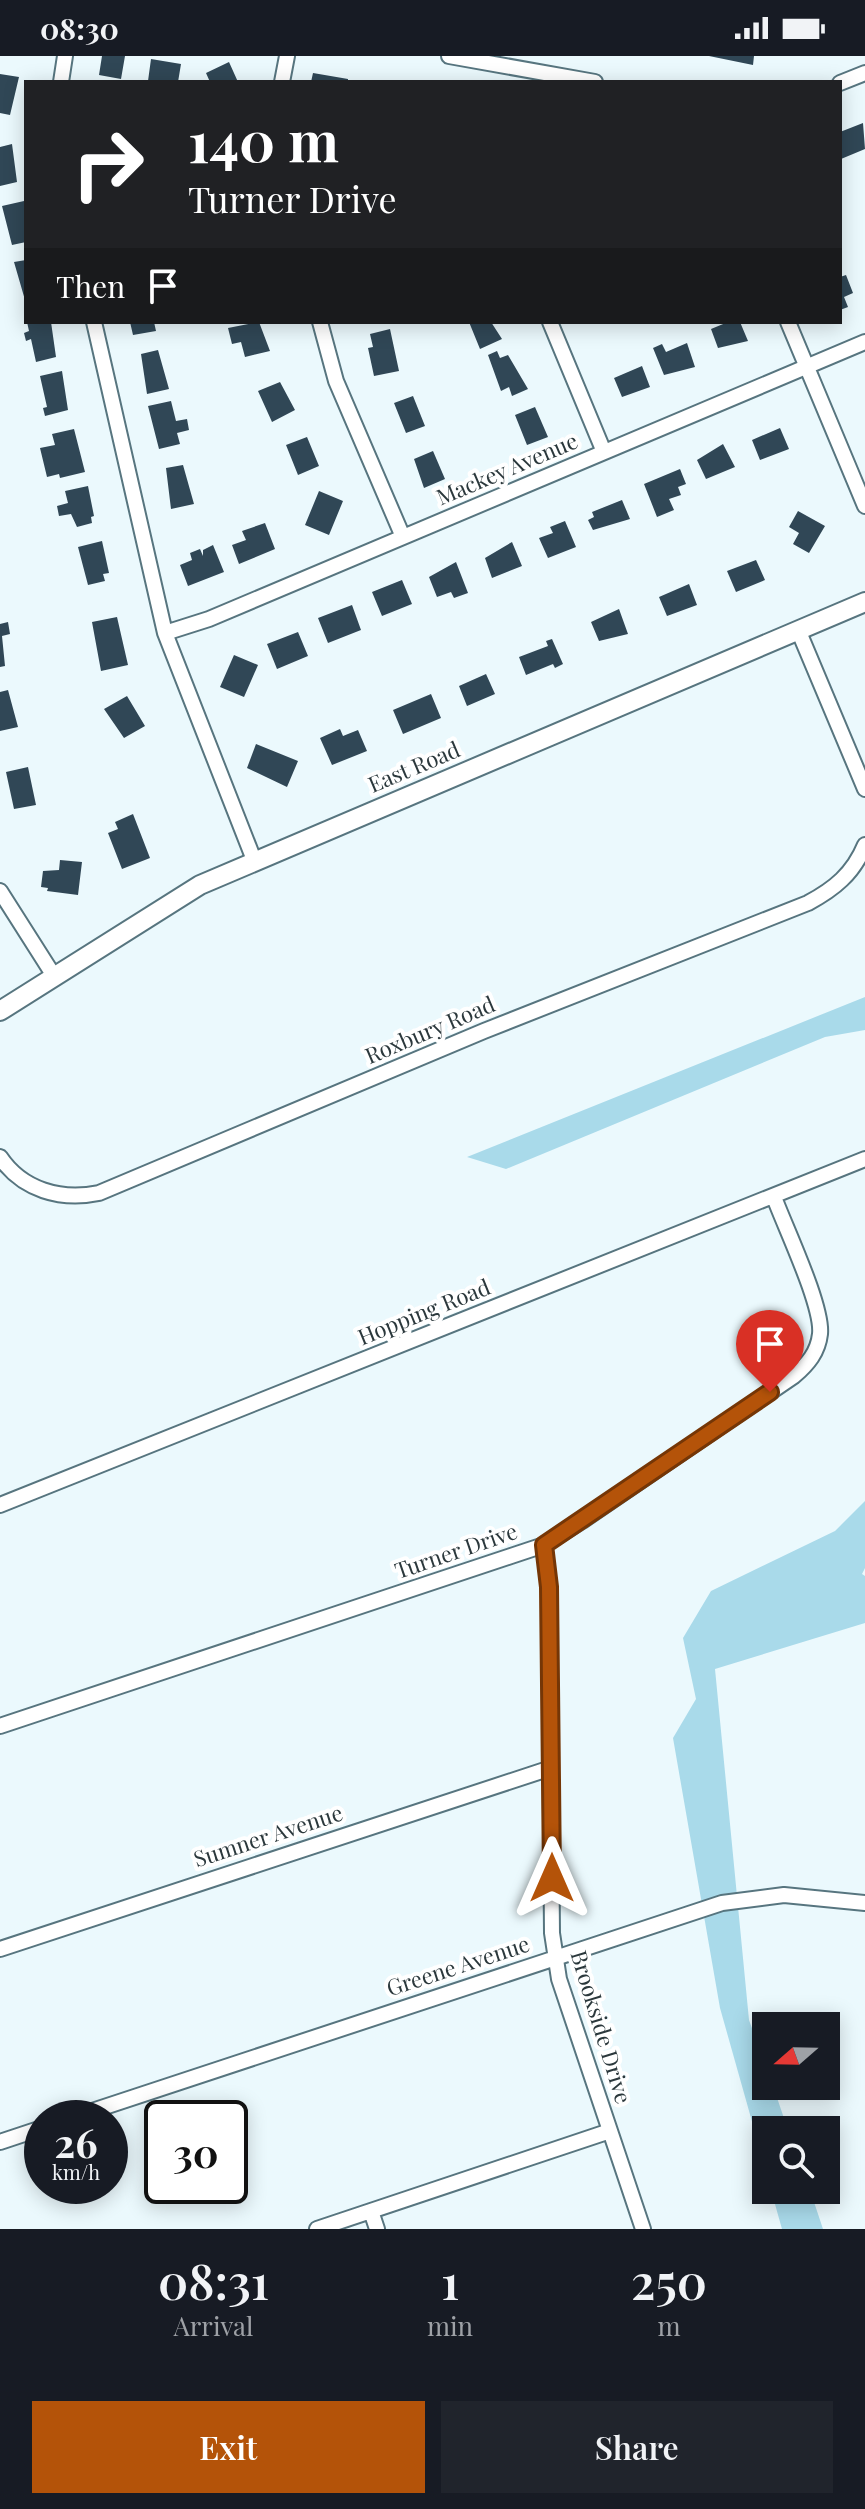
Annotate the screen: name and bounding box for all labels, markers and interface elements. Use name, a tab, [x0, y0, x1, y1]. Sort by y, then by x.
text: 08:30	[40, 8, 119, 48]
text: 140 m	[188, 102, 339, 177]
icon: right	[56, 112, 160, 216]
text: Turner Drive	[188, 174, 397, 222]
icon: arrive	[141, 264, 185, 308]
text: Then	[56, 266, 125, 306]
street label: Mackey Avenue	[431, 425, 582, 511]
street label: East Road	[363, 733, 464, 799]
street label: Roxbury Road	[360, 988, 499, 1070]
street label: Hopping Road	[353, 1271, 495, 1351]
pin	[736, 1310, 804, 1392]
icon: arrive	[748, 1322, 792, 1366]
street label: Turner Drive	[390, 1515, 521, 1585]
street label: Sumner Avenue	[189, 1797, 346, 1873]
position arrow	[510, 1836, 594, 1920]
street label: Greene Avenue	[382, 1928, 533, 2002]
street label: Brookside Drive	[564, 1947, 639, 2107]
north arrow	[752, 2012, 840, 2100]
map controls	[752, 2012, 840, 2204]
speed limit sign: 30	[144, 2100, 248, 2204]
text: 26	[54, 2115, 98, 2168]
button: search	[752, 2116, 840, 2204]
text: km/h	[52, 2158, 100, 2185]
text: 08:31	[158, 2248, 269, 2312]
text: 1	[441, 2248, 459, 2312]
text: 250	[631, 2248, 707, 2312]
text: Arrival	[173, 2308, 253, 2343]
text: min	[427, 2308, 473, 2343]
text: m	[658, 2308, 681, 2343]
button: Exit	[32, 2401, 425, 2493]
button: Share	[441, 2401, 833, 2493]

